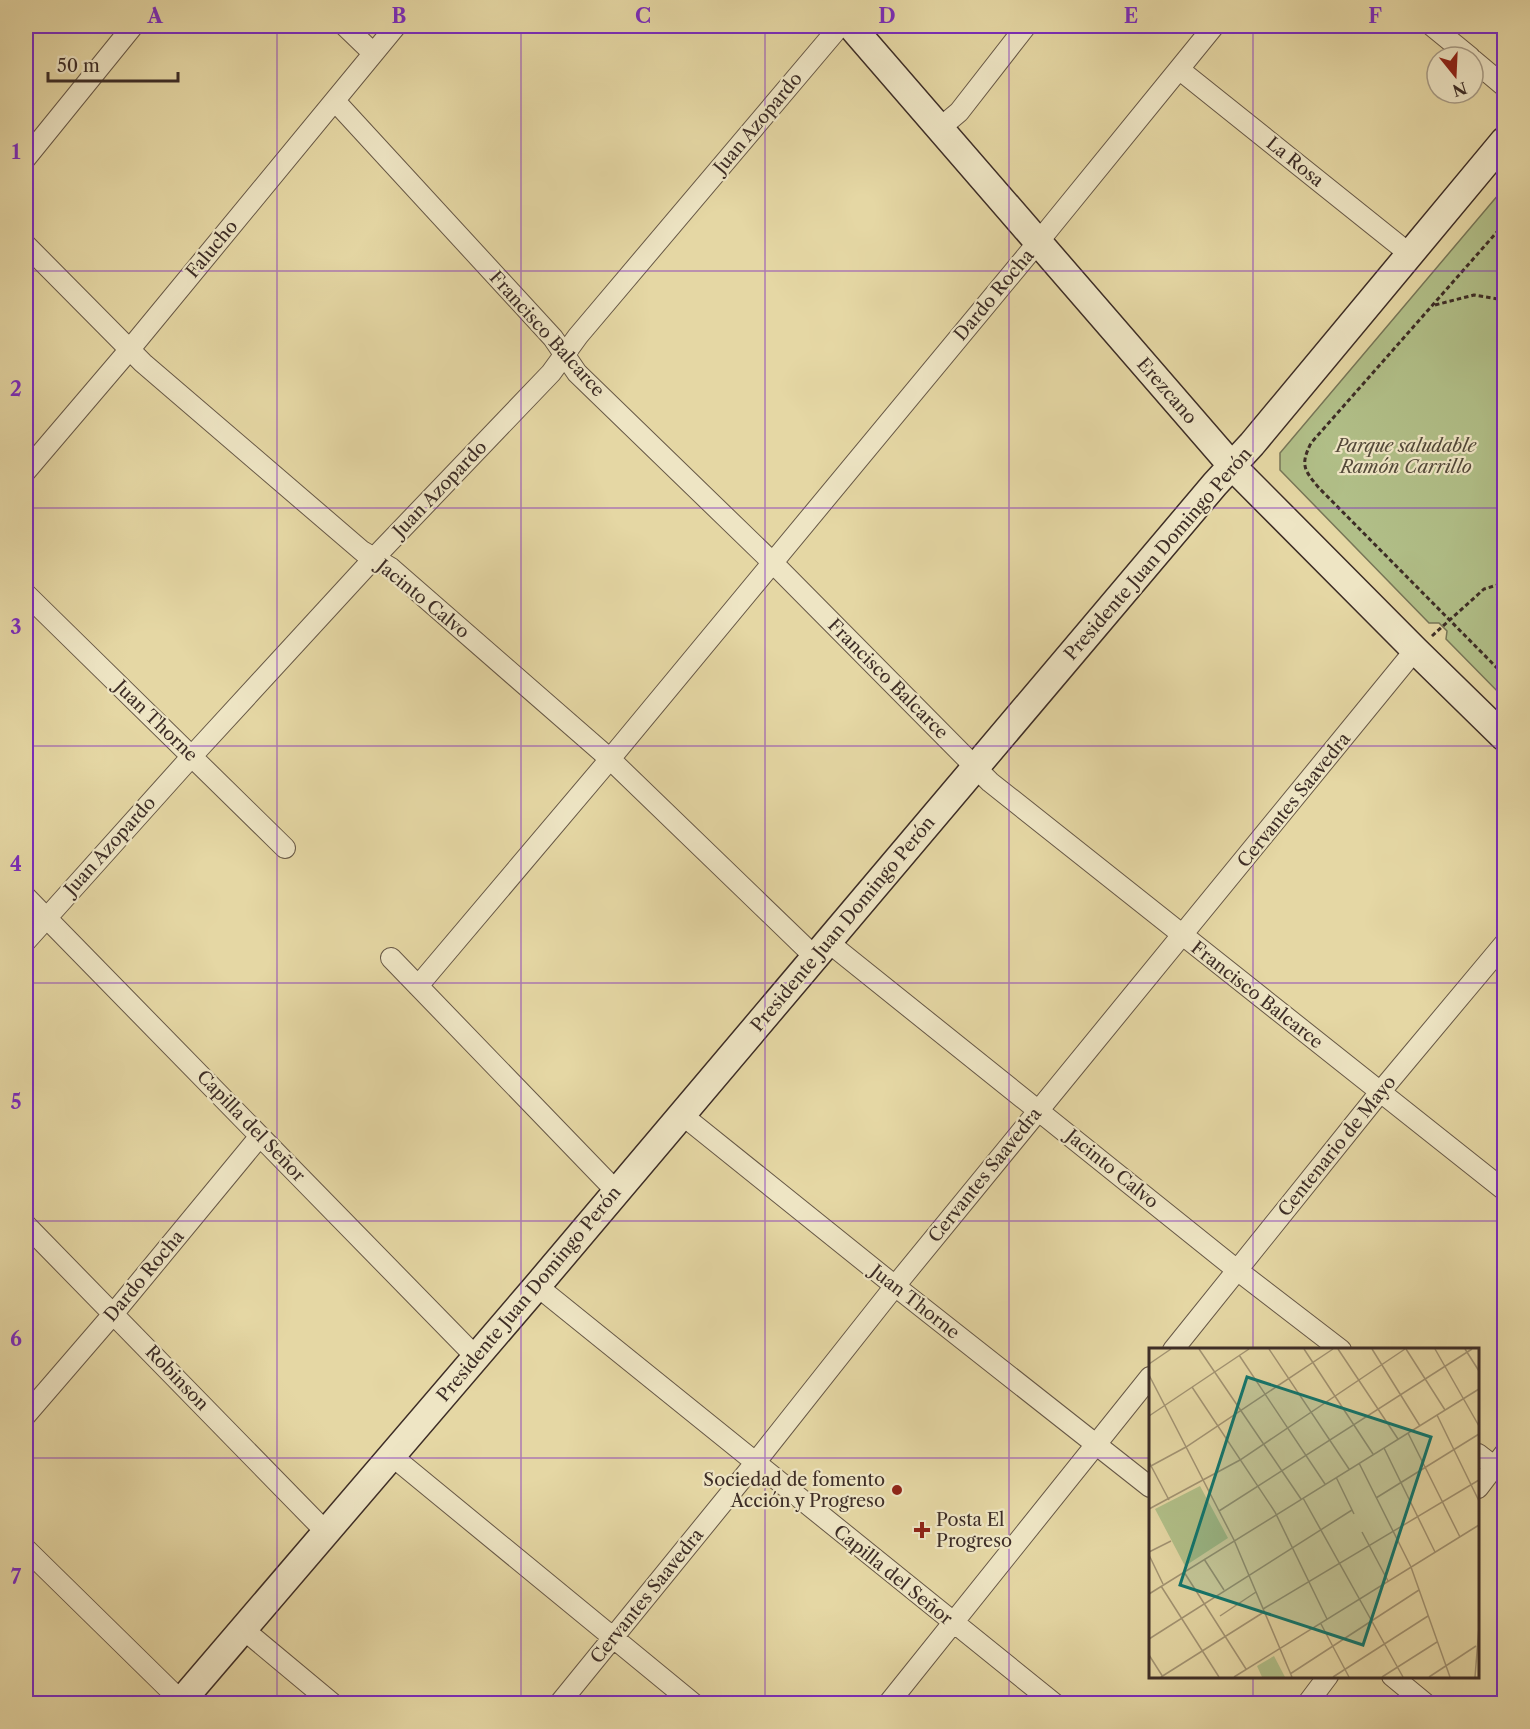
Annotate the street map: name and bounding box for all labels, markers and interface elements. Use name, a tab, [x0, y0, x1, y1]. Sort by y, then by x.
text: A	[146, 4, 163, 28]
text: B	[392, 4, 407, 28]
text: C	[635, 4, 651, 28]
text: D	[878, 4, 896, 28]
text: E	[1124, 4, 1138, 28]
text: F	[1368, 4, 1382, 28]
scale bar	[48, 45, 178, 83]
north arrow	[1425, 45, 1485, 105]
text: 50 m	[57, 55, 100, 77]
street label: Juan Azopardo	[707, 68, 807, 181]
text: N	[1450, 78, 1469, 101]
street label: La Rosa	[1262, 132, 1328, 192]
text: 1	[12, 140, 21, 164]
street label: Falucho	[181, 216, 243, 282]
street label: Dardo Rocha	[949, 244, 1039, 345]
street label: Francisco Balcarce	[485, 267, 609, 401]
street label: Erezcano	[1132, 353, 1202, 429]
text: 2	[10, 377, 22, 401]
park label: Parque saludable Ramón Carrillo	[1334, 435, 1478, 478]
street label: Juan Azopardo	[386, 436, 492, 544]
street label: Presidente Juan Domingo Perón	[1060, 443, 1256, 665]
street label: Jacinto Calvo	[370, 553, 474, 643]
street label: Francisco Balcarce	[823, 614, 953, 744]
text: 3	[10, 615, 22, 639]
street label: Juan Thorne	[108, 674, 202, 766]
street label: Cervantes Saavedra	[1233, 728, 1355, 872]
street label: Juan Azopardo	[58, 792, 160, 902]
street label: Presidente Juan Domingo Perón	[746, 812, 940, 1036]
text: 4	[10, 852, 22, 876]
street label: Francisco Balcarce	[1187, 937, 1327, 1053]
street label: Capilla del Señor	[192, 1066, 310, 1187]
street label: Centenario de Mayo	[1273, 1071, 1401, 1221]
text: 5	[10, 1090, 22, 1114]
street label: Cervantes Saavedra	[924, 1103, 1046, 1247]
street label: Jacinto Calvo	[1059, 1123, 1163, 1213]
street label: Presidente Juan Domingo Perón	[432, 1182, 626, 1406]
street label: Dardo Rocha	[99, 1225, 189, 1326]
street label: Juan Thorne	[864, 1259, 964, 1344]
text: 6	[10, 1327, 22, 1351]
street label: Robinson	[141, 1341, 213, 1415]
inset map	[1149, 1348, 1479, 1678]
place label: Sociedad de fomento Acción y Progreso	[703, 1469, 885, 1512]
marker: Sociedad de fomento Acción y Progreso	[890, 1483, 904, 1497]
place label: Posta El Progreso	[936, 1509, 1012, 1552]
street label: Capilla del Señor	[829, 1520, 957, 1630]
marker: Posta El Progreso	[913, 1521, 931, 1539]
street label: Cervantes Saavedra	[586, 1524, 708, 1668]
text: 7	[11, 1565, 22, 1589]

